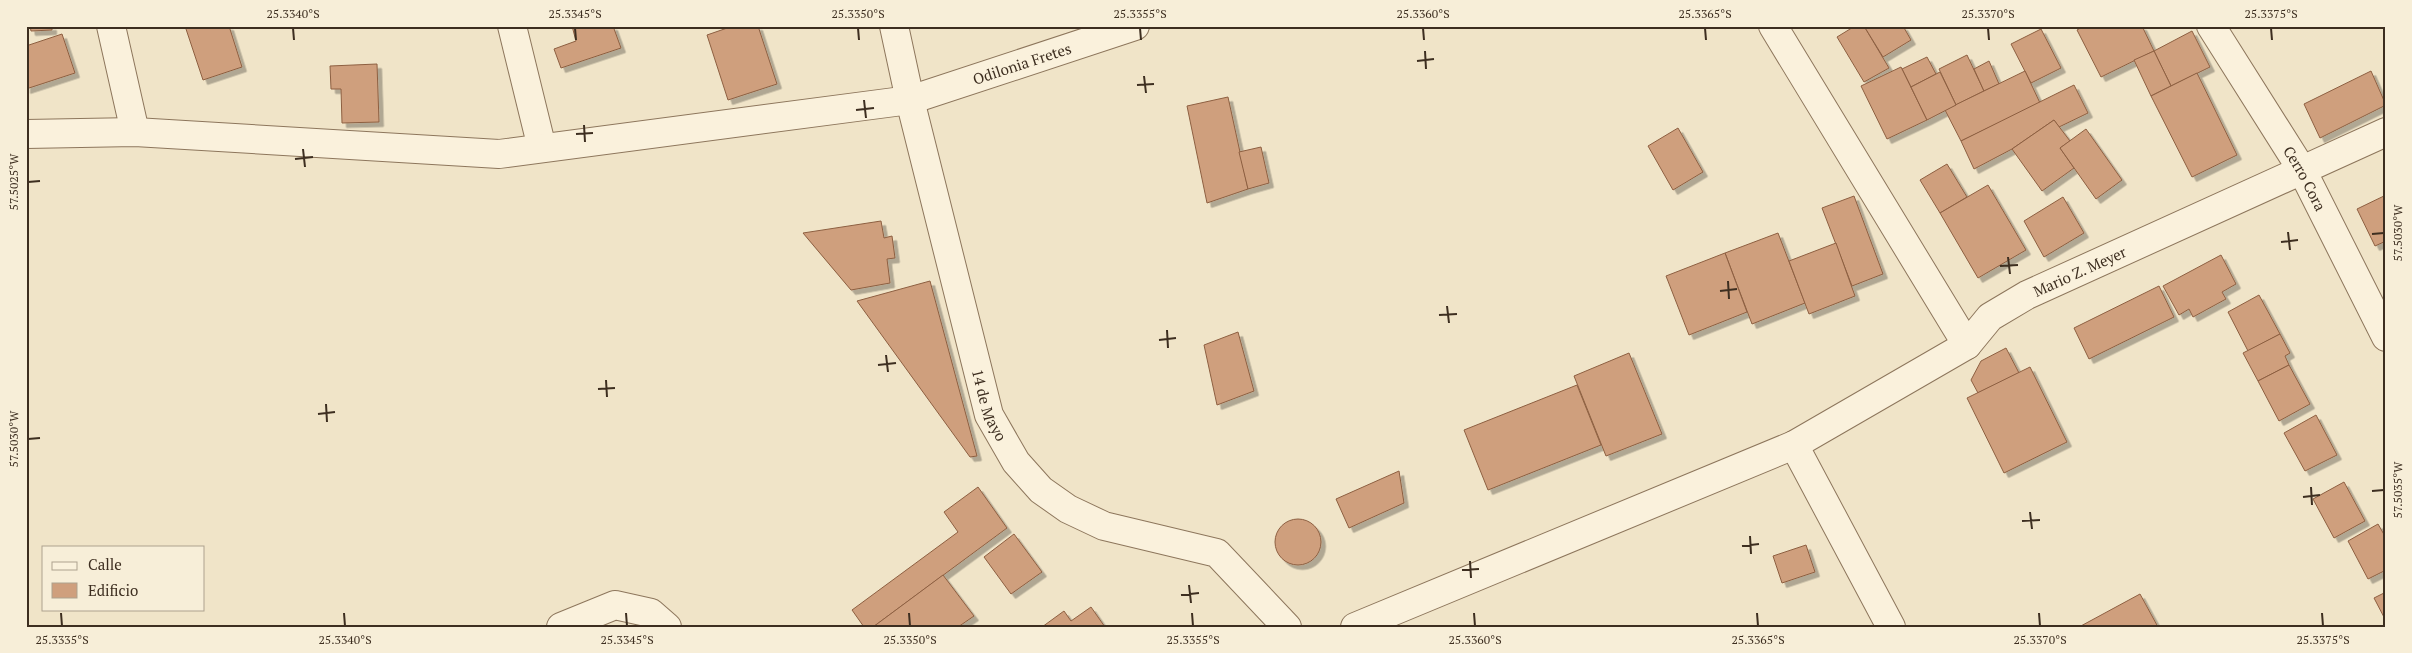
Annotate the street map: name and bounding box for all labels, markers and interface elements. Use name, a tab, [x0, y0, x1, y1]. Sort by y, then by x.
text: 25.3340°S	[266, 6, 320, 21]
text: 25.3345°S	[548, 6, 602, 21]
text: 25.3350°S	[831, 6, 885, 21]
text: 25.3355°S	[1113, 6, 1167, 21]
text: 25.3360°S	[1396, 6, 1450, 21]
text: 25.3365°S	[1678, 6, 1732, 21]
text: 25.3370°S	[1961, 6, 2015, 21]
text: 25.3375°S	[2244, 6, 2298, 21]
street label: Odilonia Fretes	[970, 38, 1074, 89]
street label: Cerro Cora	[2279, 142, 2331, 214]
text: 57.5025°W	[6, 153, 21, 210]
text: 57.5030°W	[2390, 204, 2405, 261]
street label: Mario Z. Meyer	[2030, 241, 2129, 301]
street label: 14 de Mayo	[968, 367, 1012, 444]
text: 57.5030°W	[6, 410, 21, 467]
text: 57.5035°W	[2390, 461, 2405, 518]
legend	[42, 546, 205, 610]
text: Calle	[88, 554, 122, 574]
text: Edificio	[88, 580, 138, 600]
text: 25.3335°S	[35, 632, 89, 647]
text: 25.3340°S	[318, 632, 372, 647]
text: 25.3345°S	[600, 632, 654, 647]
text: 25.3350°S	[883, 632, 937, 647]
text: 25.3355°S	[1166, 632, 1220, 647]
text: 25.3360°S	[1448, 632, 1502, 647]
text: 25.3365°S	[1731, 632, 1785, 647]
text: 25.3370°S	[2013, 632, 2067, 647]
text: 25.3375°S	[2296, 632, 2350, 647]

